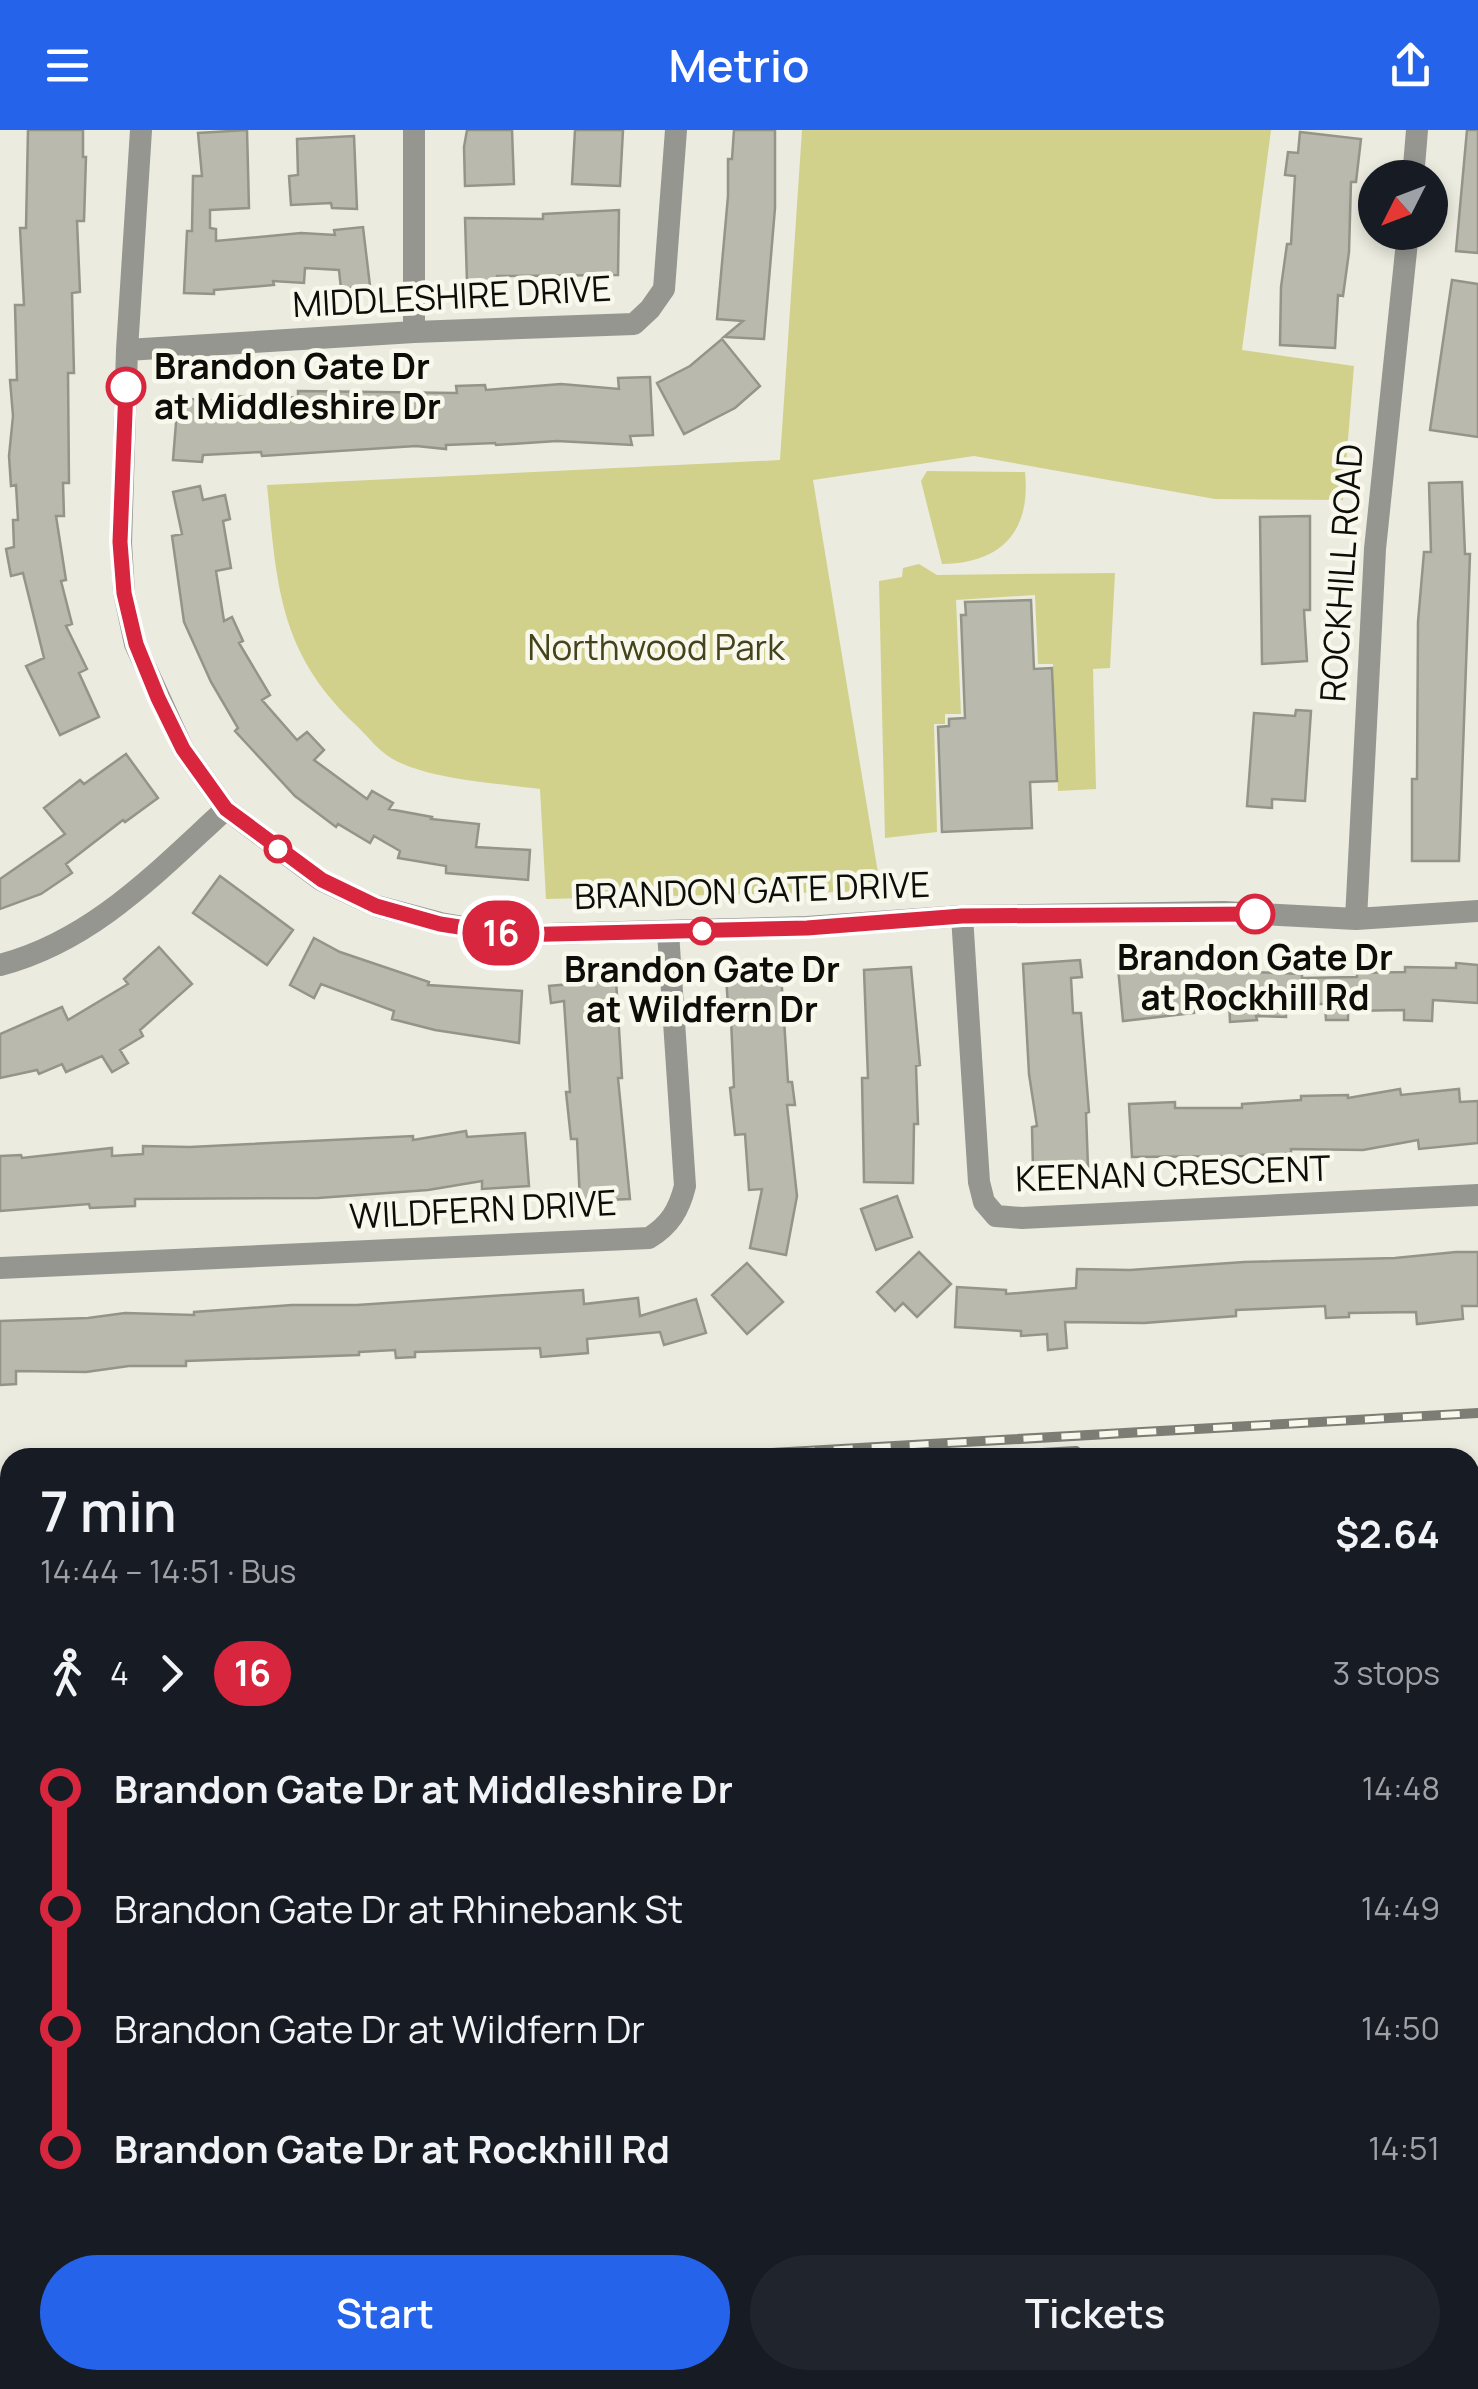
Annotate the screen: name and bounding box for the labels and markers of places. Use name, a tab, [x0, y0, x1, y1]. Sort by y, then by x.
place label: Brandon Gate Dr at Middleshire Dr	[154, 342, 441, 430]
marker: Brandon Gate Dr at Middleshire Dr	[107, 368, 145, 406]
unlabelled marker	[265, 836, 291, 862]
marker: Brandon Gate Dr at Rockhill Rd	[1236, 895, 1274, 933]
marker: Brandon Gate Dr at Wildfern Dr	[689, 918, 715, 944]
place label: Brandon Gate Dr at Rockhill Rd	[1117, 933, 1393, 1021]
place label: Brandon Gate Dr at Wildfern Dr	[564, 945, 840, 1033]

